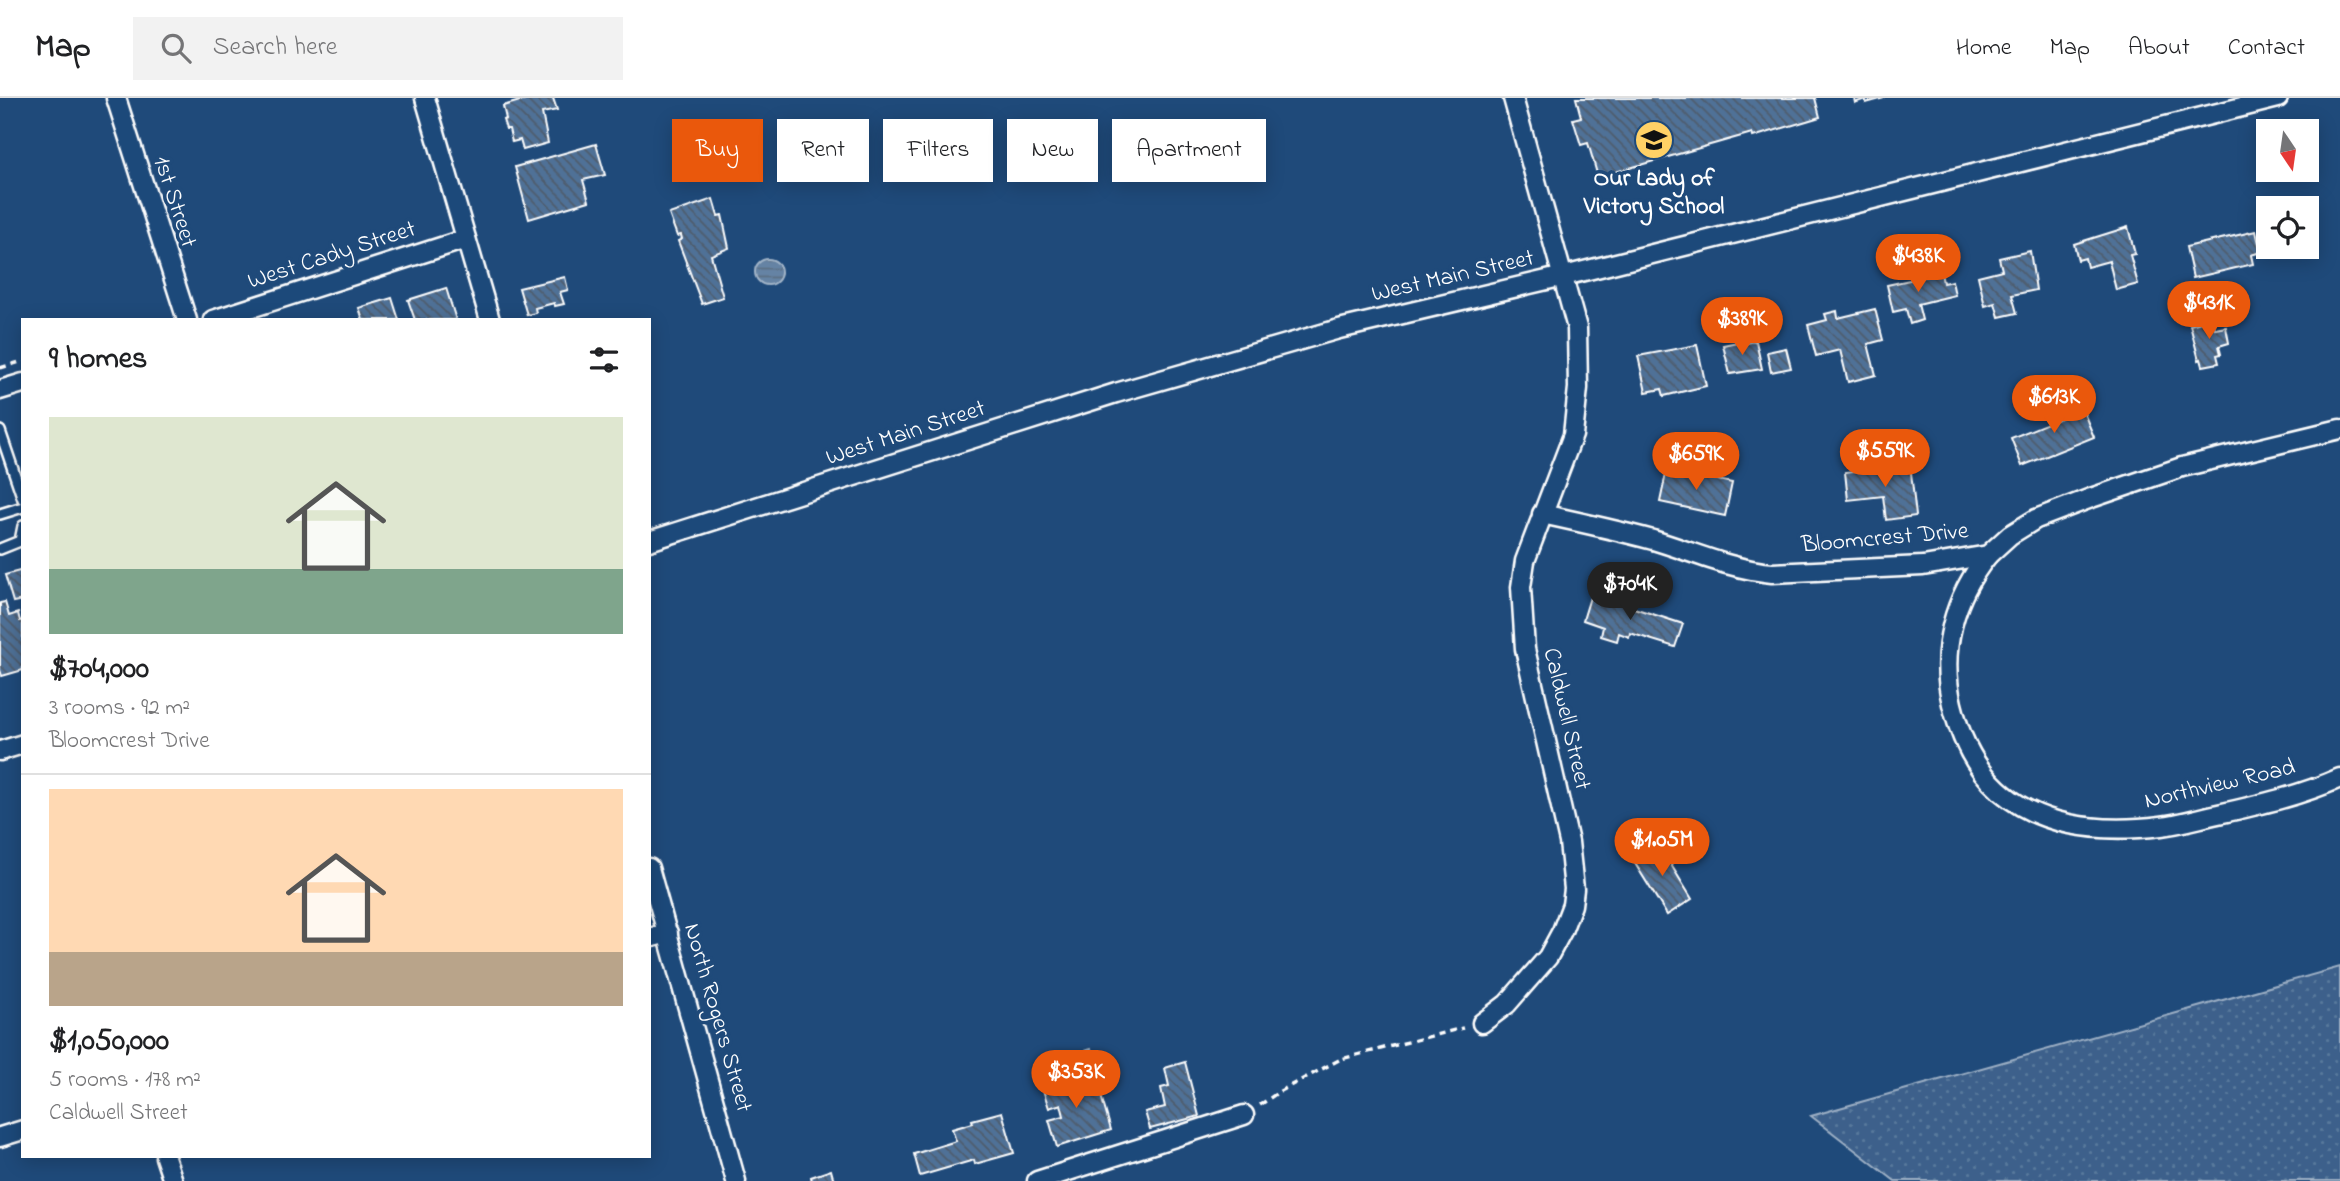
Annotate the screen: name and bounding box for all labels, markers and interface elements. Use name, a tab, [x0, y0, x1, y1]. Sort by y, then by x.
search box	[133, 17, 623, 80]
text: Map	[35, 24, 91, 72]
icon: search	[157, 29, 195, 67]
text: Search here	[213, 29, 337, 67]
text: Home	[1956, 31, 2012, 66]
text: Map	[2050, 31, 2090, 66]
text: About	[2128, 31, 2190, 66]
text: Contact	[2228, 31, 2305, 66]
chip: Buy	[672, 119, 763, 182]
chip: Rent	[777, 119, 869, 182]
chip: Filters	[883, 119, 993, 182]
chip: New	[1007, 119, 1098, 182]
chip: Apartment	[1112, 119, 1266, 182]
school or university icon: Our Lady of Victory School	[1633, 119, 1675, 161]
north arrow	[2256, 119, 2319, 182]
map controls	[2256, 119, 2319, 259]
street label: 1st Street	[143, 152, 205, 252]
place label: Our Lady of Victory School	[1583, 162, 1724, 226]
button: locate	[2256, 196, 2319, 259]
street label: West Cady Street	[243, 212, 421, 301]
pin: $438K	[1869, 234, 1967, 294]
text: $438K	[1892, 240, 1944, 273]
street label: West Main Street	[1368, 241, 1538, 313]
pin: $431K	[2160, 282, 2258, 341]
text: $431K	[2183, 287, 2235, 320]
pin: $389K	[1693, 298, 1791, 357]
text: $389K	[1717, 303, 1767, 336]
text: 9 homes	[49, 338, 147, 382]
icon: filters	[585, 341, 623, 379]
pin: $613K	[2005, 376, 2103, 435]
text: $613K	[2028, 381, 2080, 414]
street label: West Main Street	[822, 392, 990, 476]
pin: $559K	[1836, 430, 1934, 489]
pin: $659K	[1647, 432, 1745, 492]
text: $559K	[1856, 435, 1914, 468]
text: $659K	[1668, 438, 1724, 471]
icon: home	[273, 463, 399, 589]
street label: Bloomcrest Drive	[1799, 514, 1970, 564]
pin: $704K	[1581, 562, 1679, 622]
text: $704K	[1603, 568, 1657, 601]
street label: Caldwell Street	[1533, 645, 1599, 793]
text: $704,000	[49, 648, 149, 692]
text: 3 rooms · 92 m²	[49, 692, 190, 725]
text: Bloomcrest Drive	[49, 725, 210, 758]
street label: Northview Road	[2141, 751, 2299, 819]
pin: $1.05M	[1605, 818, 1719, 878]
text: $1.05M	[1631, 824, 1693, 857]
icon: home	[273, 835, 399, 961]
street label: North Rogers Street	[673, 919, 761, 1117]
text: $1,050,000	[49, 1020, 169, 1064]
pin: $353K	[1027, 1051, 1125, 1110]
text: $353K	[1047, 1056, 1105, 1089]
text: 5 rooms · 178 m²	[49, 1064, 201, 1097]
text: Caldwell Street	[49, 1097, 188, 1130]

